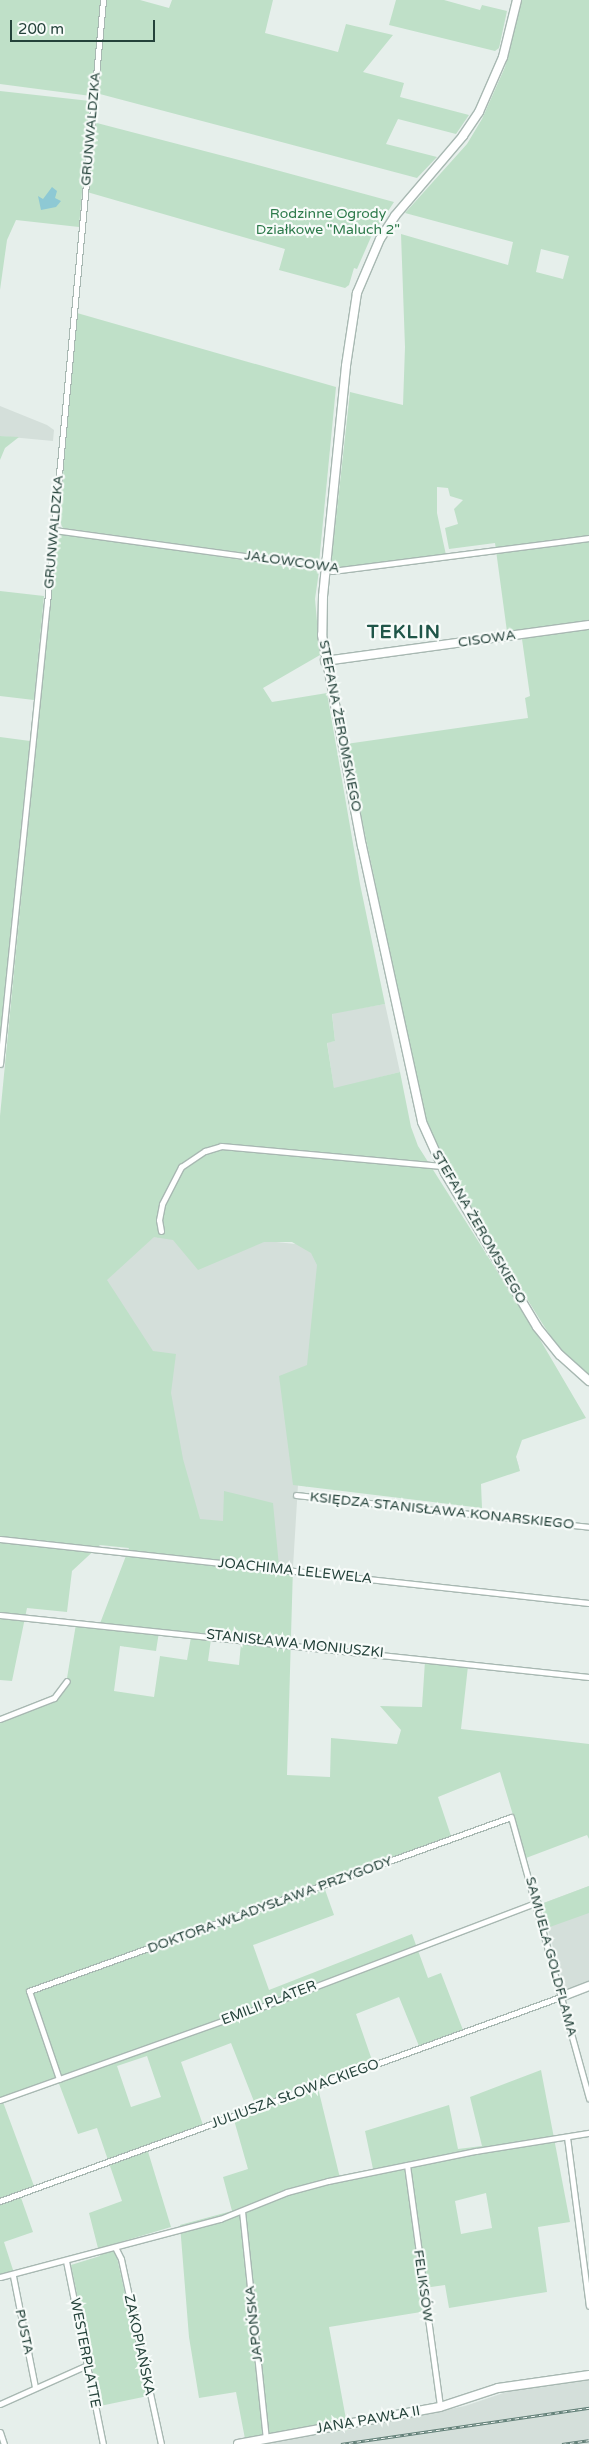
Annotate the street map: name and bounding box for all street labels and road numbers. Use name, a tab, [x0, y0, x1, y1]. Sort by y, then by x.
street label: GRUNWALDZKA	[78, 71, 104, 187]
street label: GRUNWALDZKA	[41, 474, 67, 590]
street label: JAŁOWCOWA	[243, 547, 341, 577]
street label: CISOWA	[457, 627, 517, 651]
street label: STEFANA ŻEROMSKIEGO	[315, 639, 365, 813]
street label: STEFANA ŻEROMSKIEGO	[428, 1147, 530, 1307]
street label: KSIĘDZA STANISŁAWA KONARSKIEGO	[309, 1489, 575, 1533]
street label: JOACHIMA LELEWELA	[217, 1555, 373, 1587]
street label: STANISŁAWA MONIUSZKI	[205, 1626, 385, 1662]
street label: DOKTORA WŁADYSŁAWA PRZYGODY	[145, 1853, 395, 1957]
street label: SAMUELA GOLDFLAMA	[522, 1875, 580, 2039]
street label: EMILII PLATER	[219, 1977, 319, 2029]
street label: JULIUSZA SŁOWACKIEGO	[209, 2056, 381, 2132]
street label: FELIKSÓW	[410, 2249, 436, 2323]
street label: JAPOŃSKA	[242, 2285, 266, 2363]
street label: ZAKOPIAŃSKA	[120, 2293, 158, 2397]
street label: WESTERPLATTE	[66, 2297, 104, 2409]
street label: PUSTA	[11, 2308, 37, 2356]
street label: JANA PAWŁA II	[315, 2403, 421, 2437]

